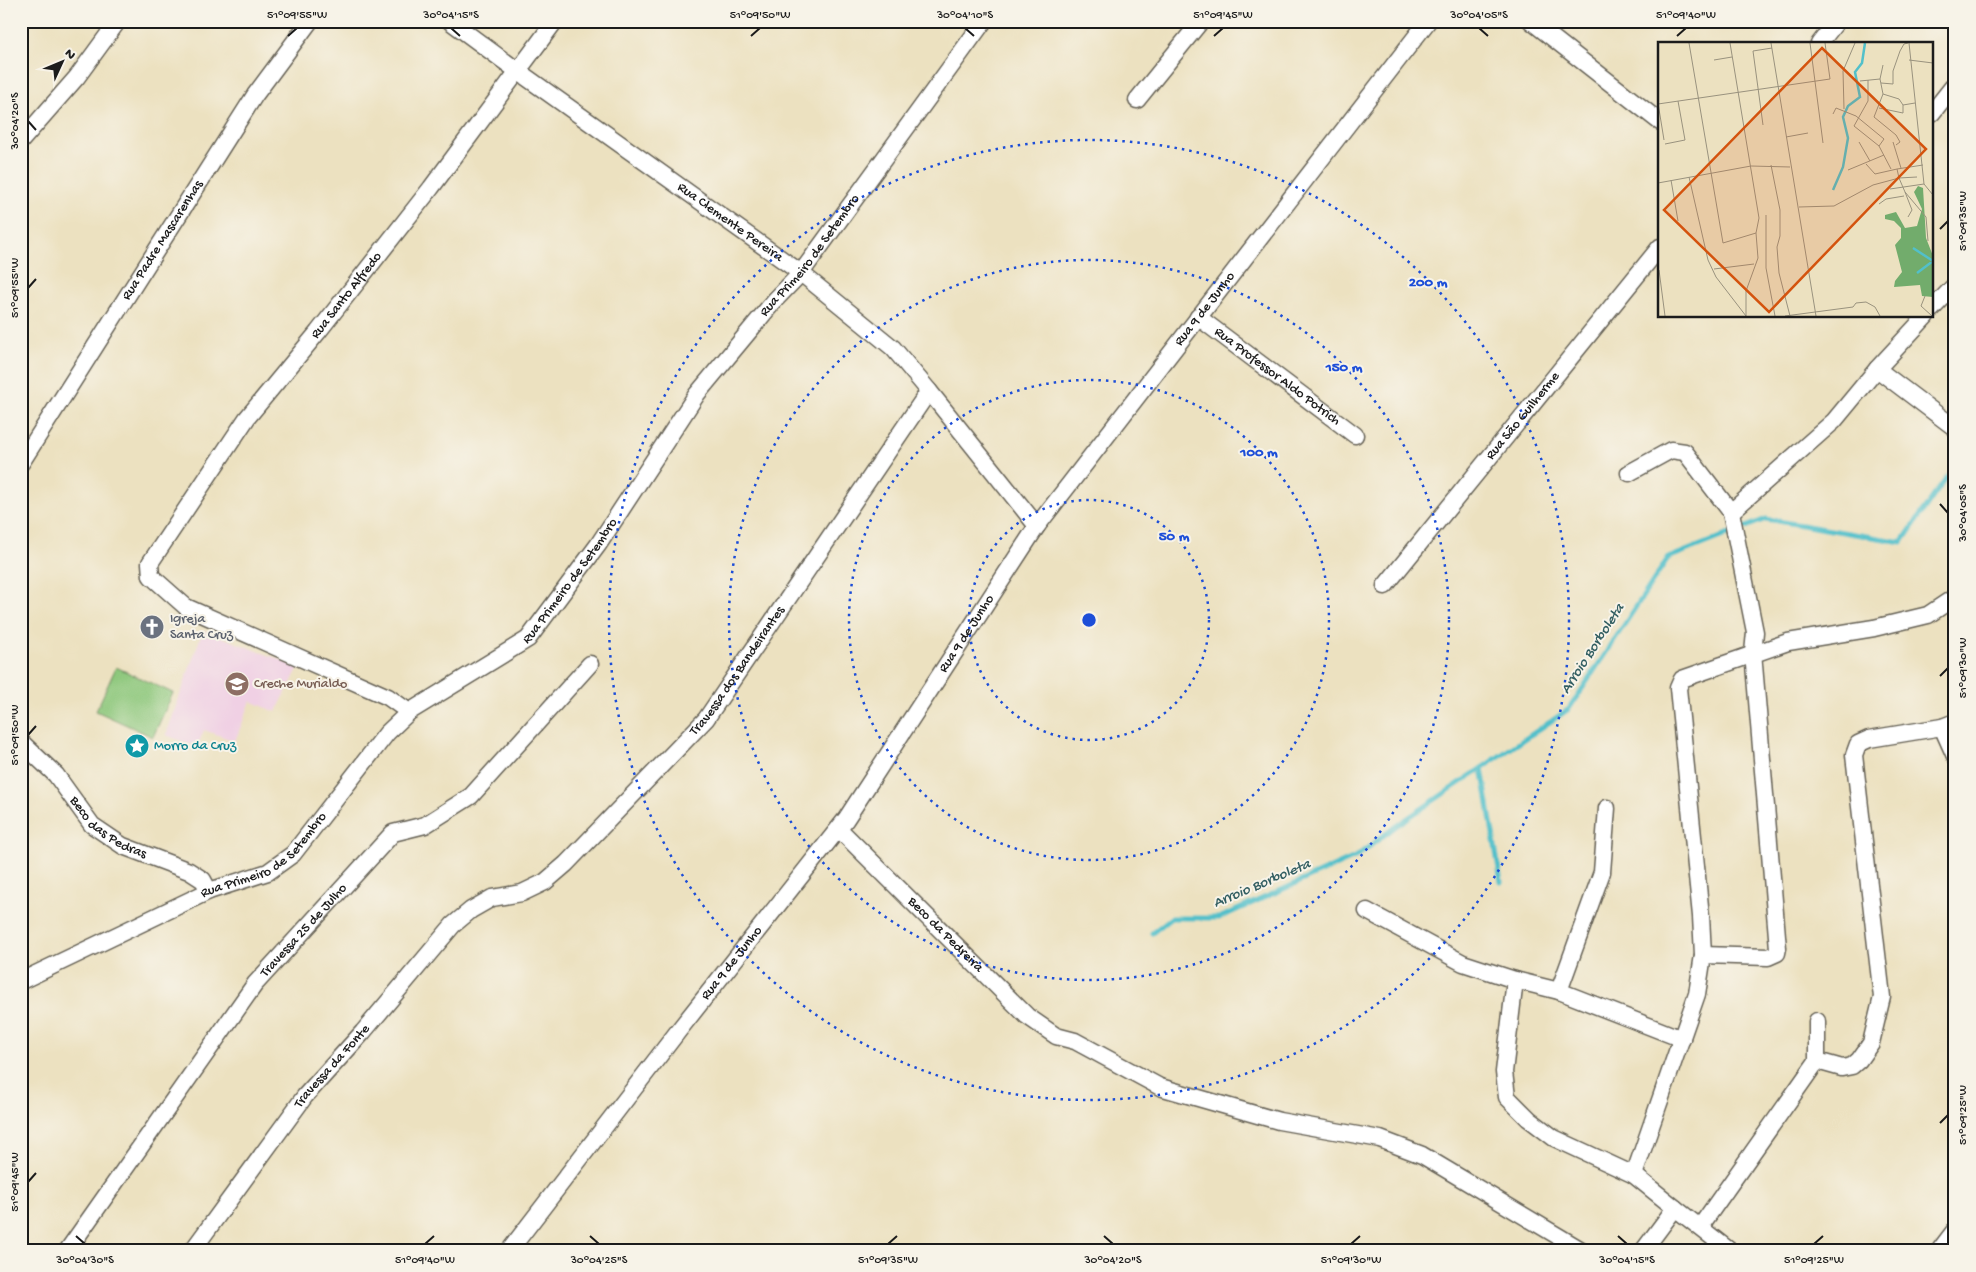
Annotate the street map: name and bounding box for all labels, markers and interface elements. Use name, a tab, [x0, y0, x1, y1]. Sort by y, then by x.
text: 51°09'55"W	[267, 9, 327, 23]
text: 30°04'15"S	[422, 9, 479, 23]
text: 51°09'50"W	[730, 9, 790, 23]
text: 30°04'10"S	[936, 9, 994, 23]
text: 51°09'45"W	[1193, 9, 1253, 23]
text: 30°04'05"S	[1449, 9, 1508, 23]
text: 51°09'40"W	[1656, 9, 1716, 23]
north arrow	[38, 38, 88, 88]
inset map	[1658, 42, 1934, 318]
text: N	[60, 46, 79, 64]
text: 30°04'20"S	[9, 92, 23, 151]
street label: Rua Padre Mascarenhas	[118, 176, 208, 303]
street label: Rua Clemente Pereira	[674, 179, 787, 267]
street label: Rua Primeiro de Setembro	[756, 191, 864, 320]
text: 51°09'35"W	[1957, 191, 1971, 251]
street label: Rua Santo Alfredo	[307, 249, 386, 342]
text: 51°09'55"W	[9, 258, 23, 318]
street label: Rua 9 de Junho	[1171, 268, 1239, 350]
text: 200 m	[1409, 274, 1448, 292]
street label: Rua Professor Aldo Potrich	[1211, 324, 1344, 430]
text: 150 m	[1325, 359, 1363, 377]
street label: Rua São Guilherme	[1482, 368, 1564, 463]
text: 100 m	[1239, 444, 1278, 462]
text: 30°04'05"S	[1957, 484, 1971, 543]
street label: Rua Primeiro de Setembro	[520, 515, 622, 648]
text: 50 m	[1159, 528, 1190, 546]
street label: Rua 9 de Junho	[935, 592, 998, 676]
water label: Arroio Borboleta	[1557, 599, 1630, 697]
street label: Travessa dos Bandeirantes	[685, 602, 789, 740]
place label: Igreja Santa Cruz	[170, 611, 234, 644]
centre of rings	[1080, 611, 1098, 629]
church icon: Igreja Santa Cruz	[139, 614, 165, 640]
text: 51°09'30"W	[1957, 638, 1971, 698]
school or university icon: Creche Murialdo	[224, 671, 250, 697]
place label: Creche Murialdo	[254, 676, 347, 693]
text: 51°09'50"W	[9, 705, 23, 765]
place icon: Morro da Cruz	[124, 733, 150, 759]
place label: Morro da Cruz	[154, 738, 237, 755]
street label: Beco das Pedras	[65, 792, 150, 863]
street label: Rua Primeiro de Setembro	[198, 809, 331, 902]
water label: Arroio Borboleta	[1211, 855, 1315, 913]
street label: Travessa 25 de Julho	[256, 880, 351, 982]
street label: Beco da Pedreira	[903, 893, 988, 977]
street label: Rua 9 de Junho	[697, 923, 766, 1004]
street label: Travessa da Fonte	[290, 1021, 374, 1112]
text: 51°09'25"W	[1957, 1085, 1971, 1145]
text: 51°09'45"W	[9, 1152, 23, 1212]
text: 30°04'30"S	[55, 1254, 114, 1268]
text: 51°09'40"W	[395, 1254, 455, 1268]
text: 30°04'25"S	[570, 1254, 628, 1268]
text: 51°09'35"W	[858, 1254, 918, 1268]
text: 30°04'20"S	[1083, 1254, 1142, 1268]
text: 51°09'30"W	[1321, 1254, 1381, 1268]
text: 30°04'15"S	[1598, 1254, 1655, 1268]
text: 51°09'25"W	[1784, 1254, 1844, 1268]

